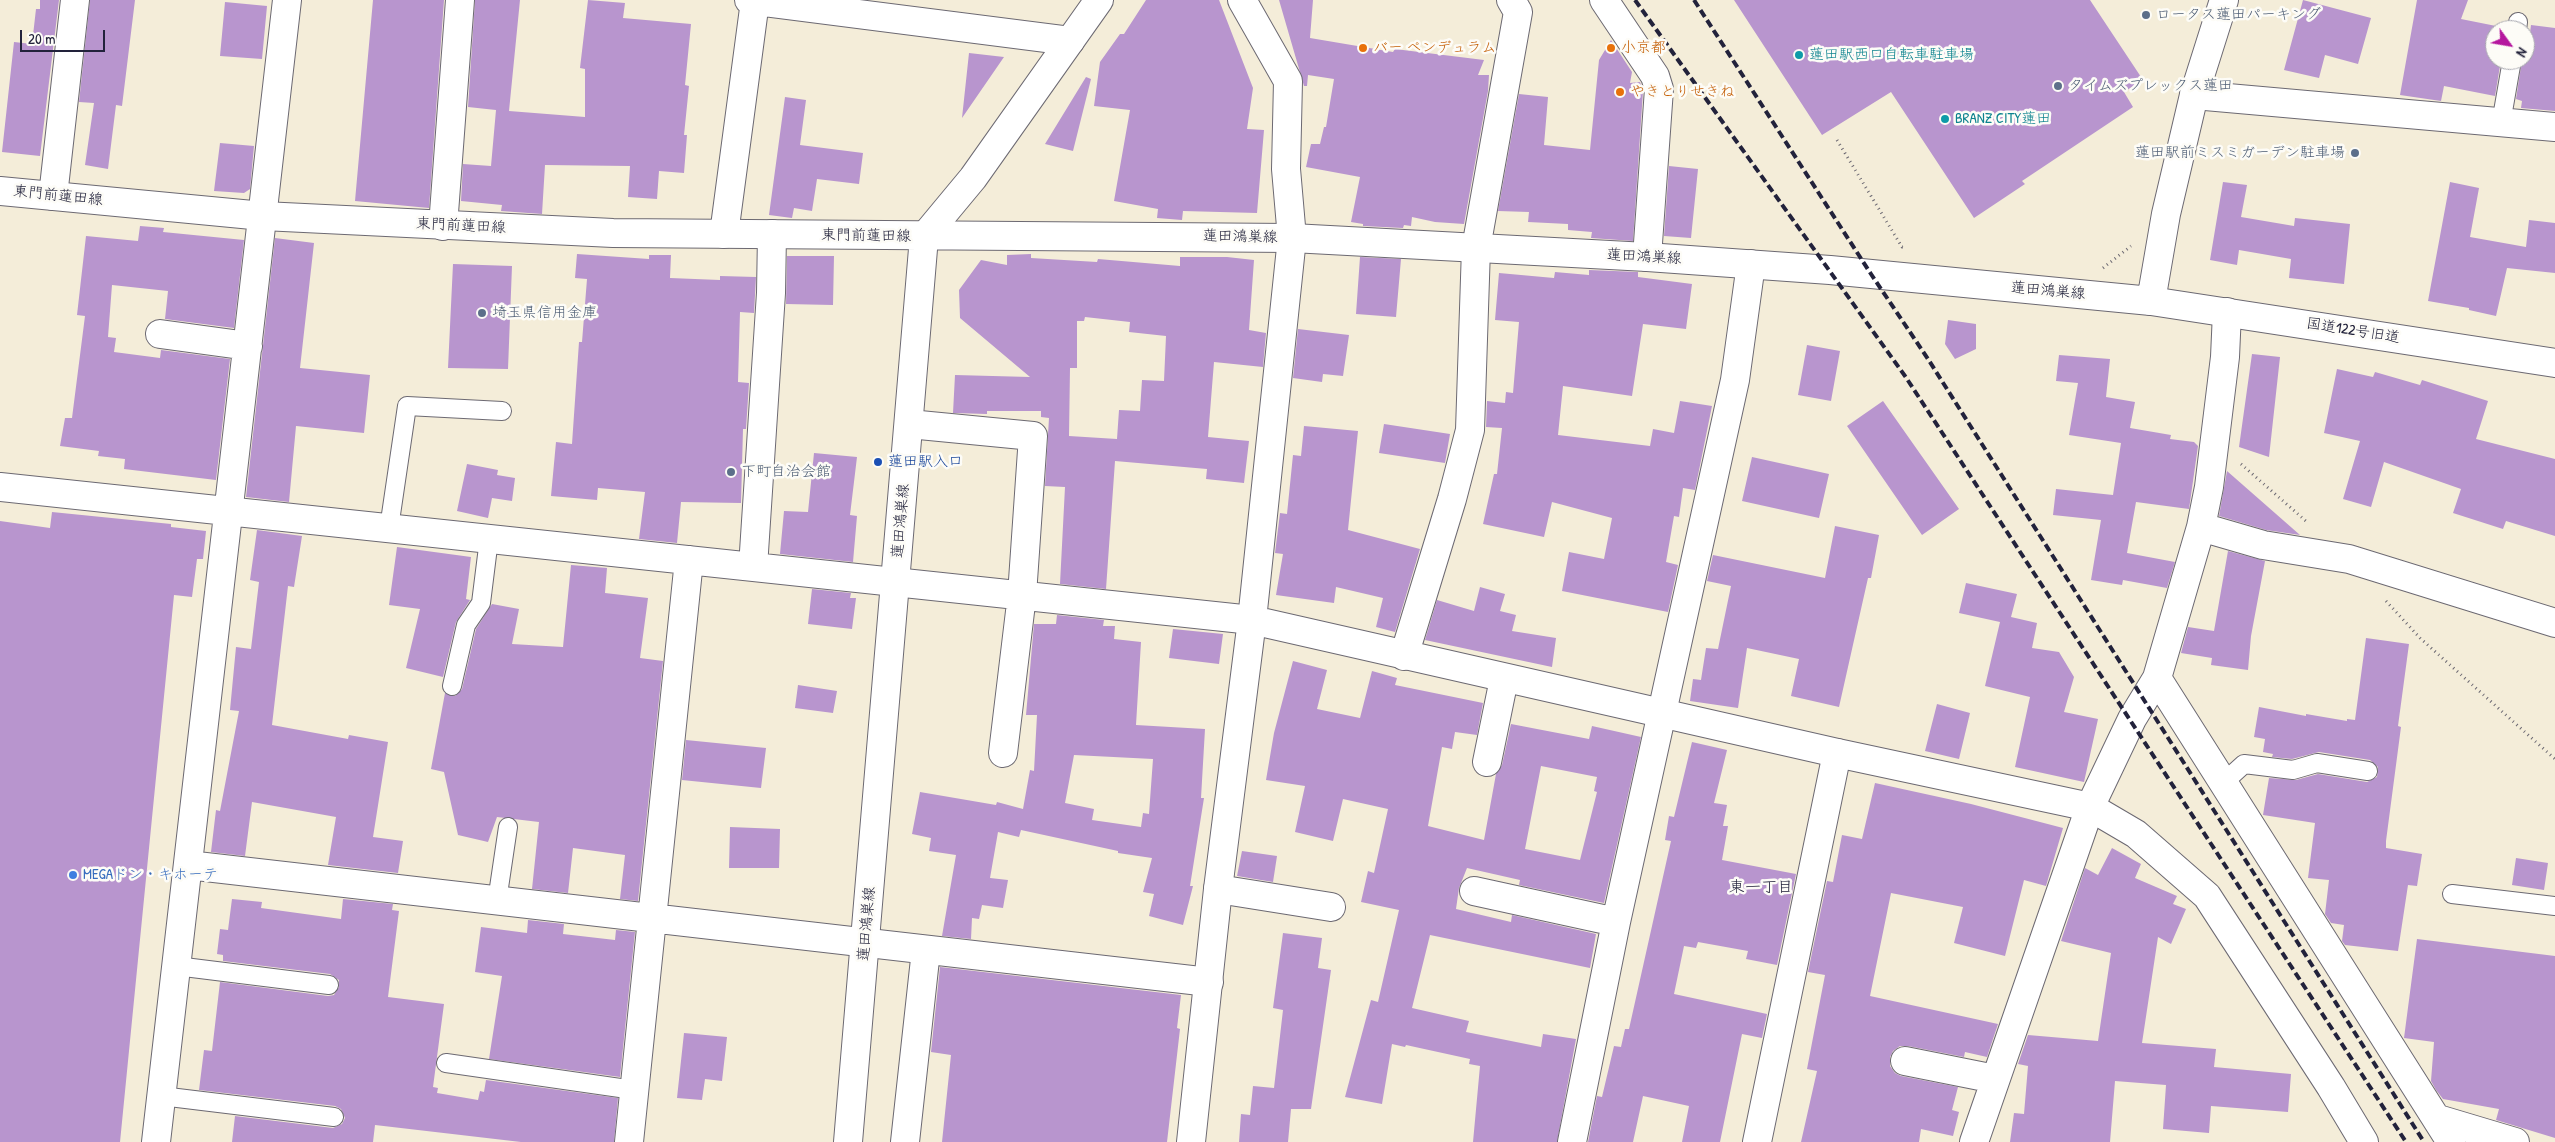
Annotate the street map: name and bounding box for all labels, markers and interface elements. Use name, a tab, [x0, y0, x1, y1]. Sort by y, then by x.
place label: ロータス蓮田パーキング	[2156, 6, 2321, 24]
marker: ロータス蓮田パーキング	[2140, 9, 2152, 21]
scale bar	[22, 20, 108, 52]
north arrow	[2485, 20, 2535, 70]
text: 20 m	[28, 28, 55, 49]
place label: バー ペンデュラム	[1373, 39, 1496, 57]
place label: 小京都	[1621, 39, 1666, 57]
marker: バー ペンデュラム	[1357, 42, 1369, 54]
marker: 小京都	[1605, 42, 1617, 54]
text: N	[2512, 44, 2532, 61]
place label: 蓮田駅西口自転車駐車場	[1809, 46, 1974, 64]
marker: 蓮田駅西口自転車駐車場	[1793, 49, 1805, 61]
place label: タイムズプレックス蓮田	[2068, 77, 2233, 95]
marker: タイムズプレックス蓮田	[2052, 80, 2064, 92]
place label: やきとりせきね	[1630, 83, 1735, 101]
marker: やきとりせきね	[1614, 86, 1626, 98]
place label: BRANZ CITY蓮田	[1955, 110, 2051, 128]
marker: BRANZ CITY蓮田	[1939, 113, 1951, 125]
place label: 蓮田駅前ミスミガーデン駐車場	[2135, 144, 2345, 162]
marker: 蓮田駅前ミスミガーデン駐車場	[2349, 147, 2361, 159]
street label: 東門前蓮田線	[12, 182, 104, 210]
street label: 東門前蓮田線	[416, 215, 506, 237]
street label: 東門前蓮田線	[821, 226, 911, 246]
street label: 蓮田鴻巣線	[1202, 227, 1278, 247]
street label: 蓮田鴻巣線	[1606, 246, 1682, 268]
street label: 蓮田鴻巣線	[2010, 279, 2086, 303]
place label: 埼玉県信用金庫	[492, 304, 597, 322]
marker: 埼玉県信用金庫	[476, 307, 488, 319]
street label: 国道122号旧道	[2305, 315, 2401, 347]
place label: 蓮田駅入口	[888, 453, 963, 471]
marker: 蓮田駅入口	[872, 456, 884, 468]
place label: 下町自治会館	[741, 463, 831, 481]
marker: 下町自治会館	[725, 466, 737, 478]
street label: 蓮田鴻巣線	[889, 483, 913, 559]
place label: MEGAドン・キホーテ	[83, 866, 218, 884]
marker: MEGAドン・キホーテ	[67, 869, 79, 881]
district label: 東一丁目	[1729, 878, 1793, 898]
street label: 蓮田鴻巣線	[855, 886, 879, 962]

